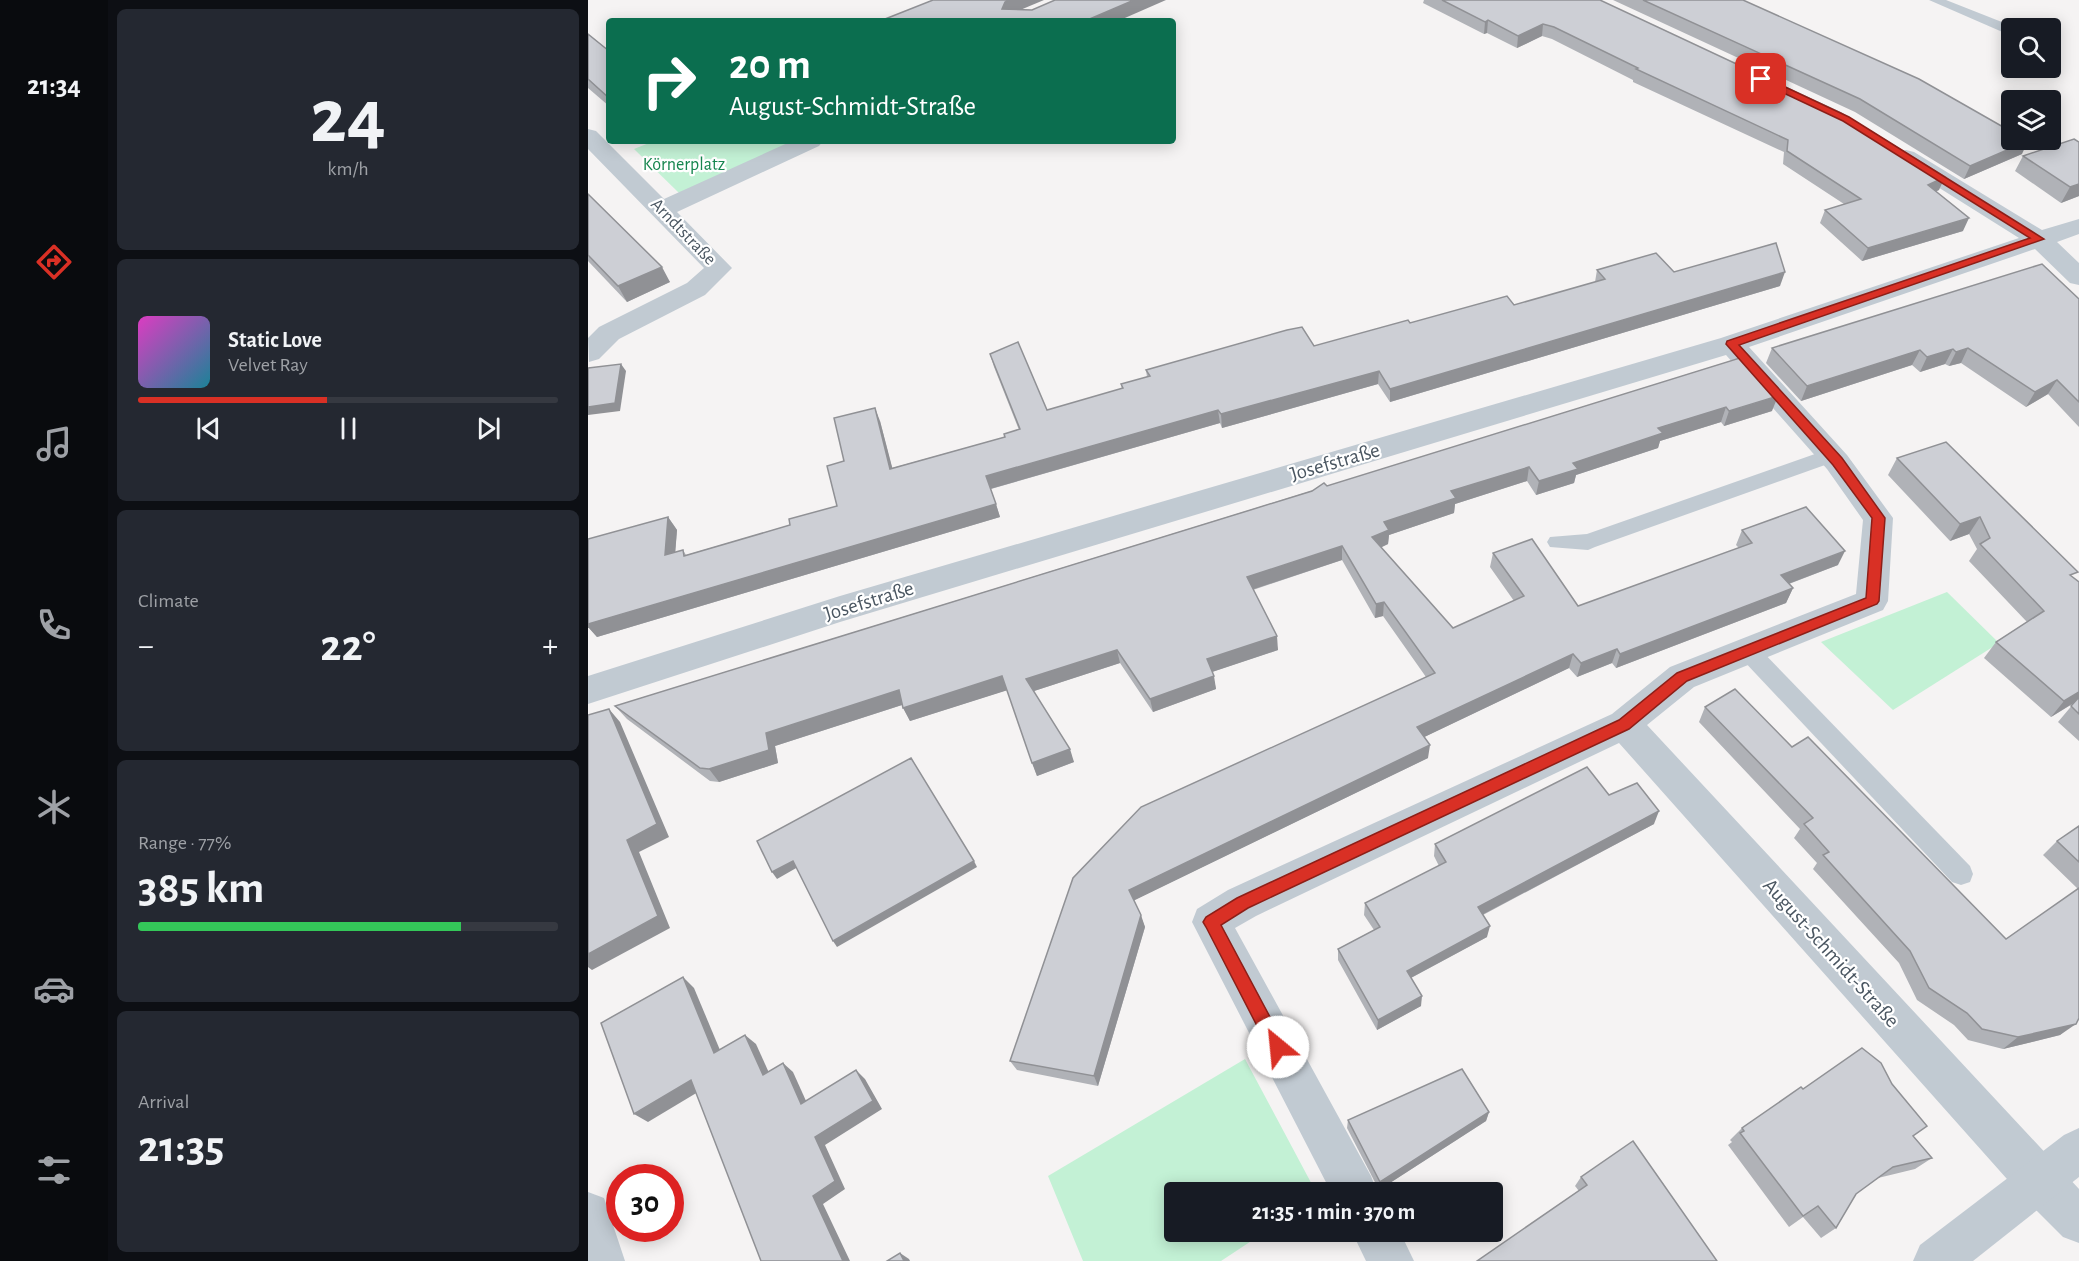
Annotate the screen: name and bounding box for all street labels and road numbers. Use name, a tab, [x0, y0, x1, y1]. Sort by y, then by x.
street label: Arndtstraße	[647, 195, 719, 269]
street label: Josefstraße	[1288, 439, 1382, 485]
street label: Josefstraße	[822, 577, 916, 625]
street label: August-Schmidt-Straße	[1759, 875, 1903, 1031]

